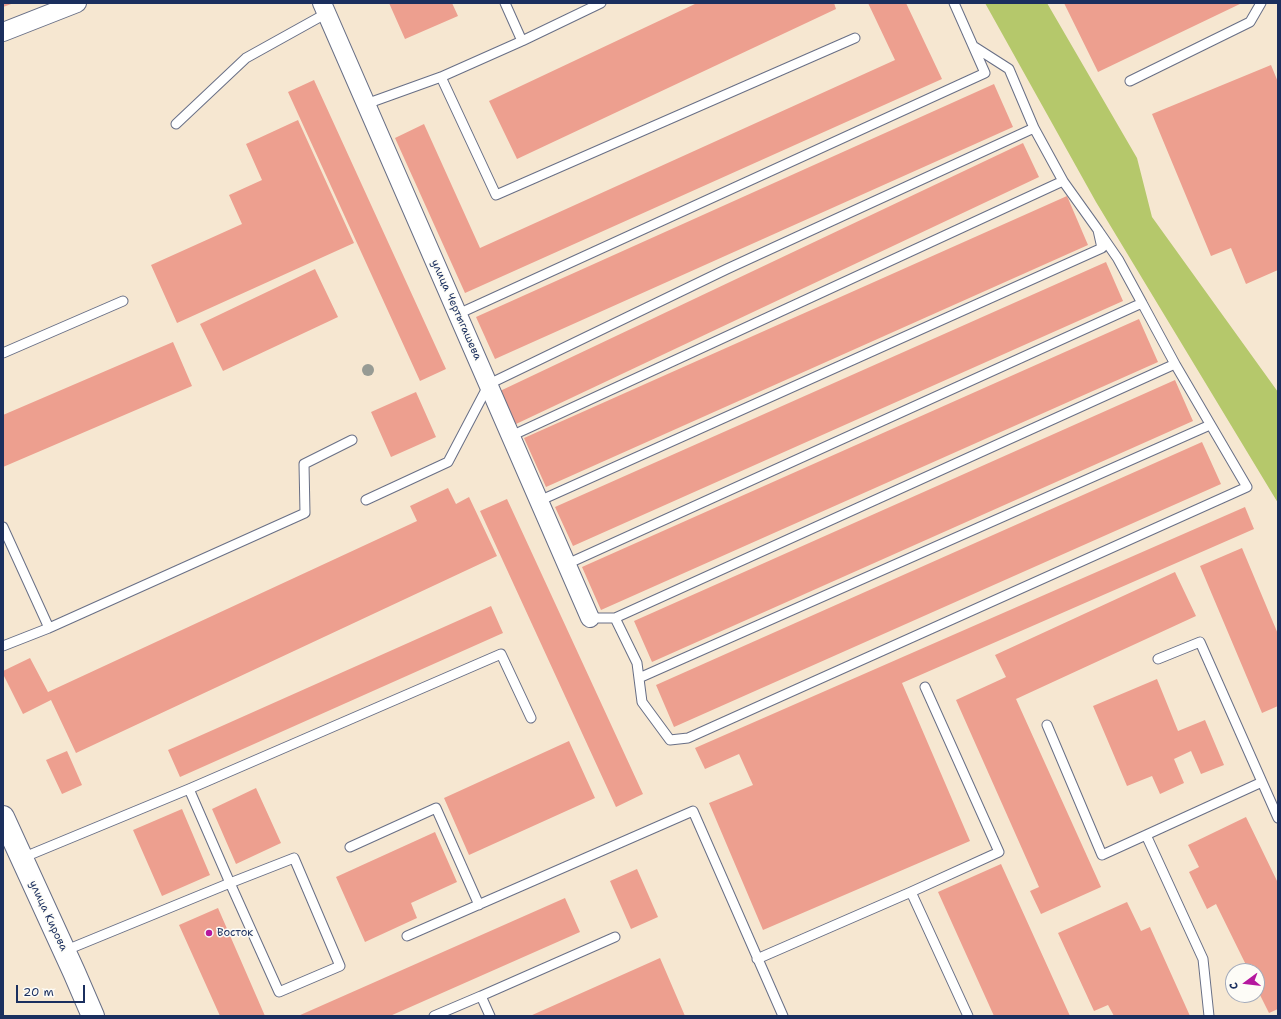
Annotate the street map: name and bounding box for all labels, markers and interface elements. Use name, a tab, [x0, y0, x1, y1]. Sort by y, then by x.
street label: улица Чертыгашева	[428, 258, 484, 362]
street label: улица Кирова	[26, 879, 70, 953]
place label: Восток	[217, 926, 253, 940]
marker: Восток	[204, 928, 214, 938]
north arrow	[1225, 963, 1265, 1003]
scale bar	[18, 977, 87, 1003]
text: С	[1226, 981, 1242, 991]
text: 20 m	[23, 984, 54, 1000]

